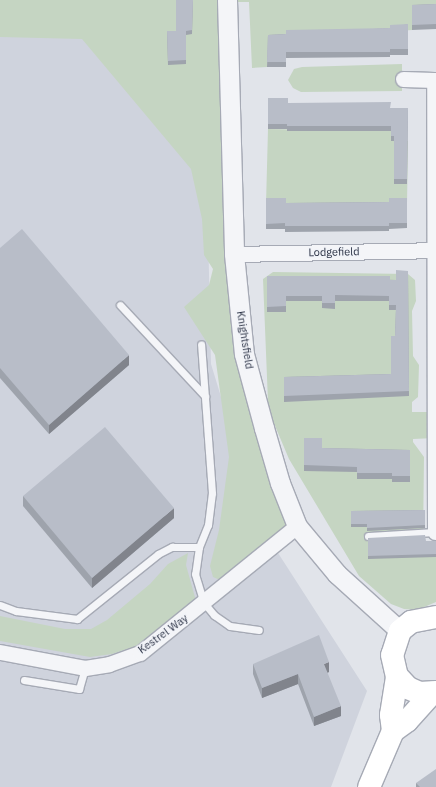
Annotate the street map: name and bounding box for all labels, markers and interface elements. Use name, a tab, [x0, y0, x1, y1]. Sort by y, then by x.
street label: Lodgefield	[308, 245, 360, 259]
street label: Knightsfield	[234, 310, 256, 370]
street label: Kestrel Way	[135, 611, 191, 657]

